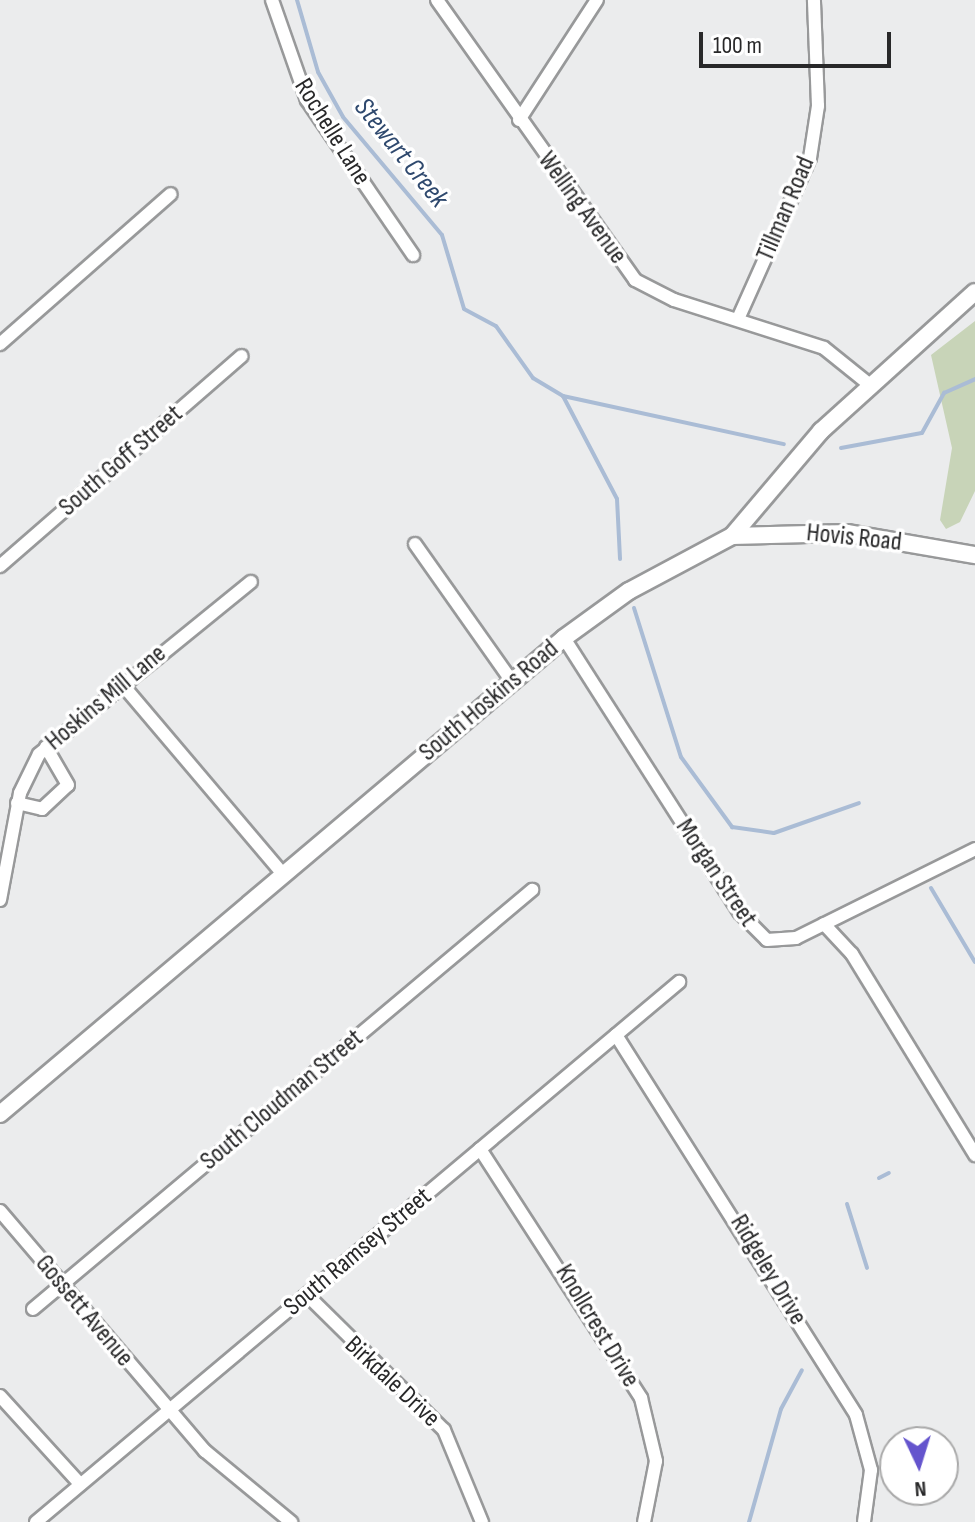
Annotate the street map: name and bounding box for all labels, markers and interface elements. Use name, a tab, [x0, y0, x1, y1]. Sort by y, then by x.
scale bar	[703, 16, 895, 66]
text: 100 m	[713, 31, 762, 60]
street label: Rochelle Lane	[287, 73, 377, 191]
water label: Stewart Creek	[347, 91, 455, 215]
street label: Welling Avenue	[531, 146, 633, 270]
street label: Tillman Road	[750, 152, 822, 266]
street label: South Goff Street	[53, 399, 189, 523]
street label: Hovis Road	[805, 517, 903, 559]
street label: South Hoskins Road	[413, 634, 565, 768]
street label: Hoskins Mill Lane	[39, 638, 173, 758]
street label: Morgan Street	[669, 813, 763, 933]
street label: South Cloudman Street	[194, 1023, 370, 1177]
street label: South Ramsey Street	[278, 1181, 438, 1323]
street label: Ridgeley Drive	[723, 1209, 813, 1331]
street label: Gossett Avenue	[28, 1249, 140, 1373]
street label: Knollcrest Drive	[548, 1259, 646, 1393]
street label: Birkdale Drive	[338, 1330, 446, 1434]
north arrow	[879, 1426, 959, 1506]
text: N	[914, 1475, 927, 1502]

